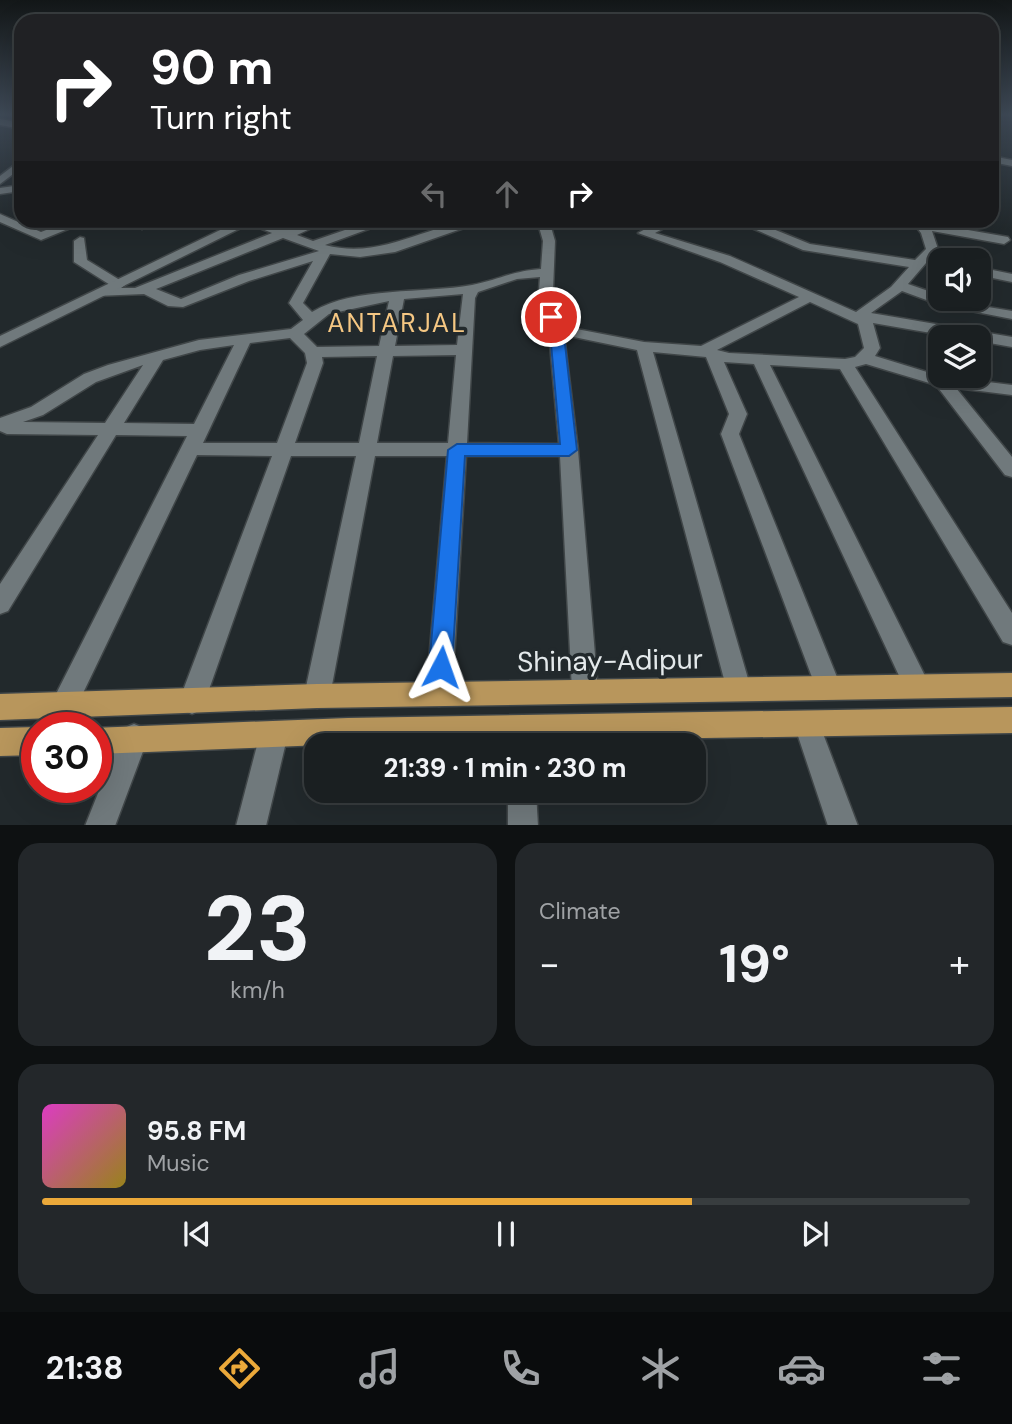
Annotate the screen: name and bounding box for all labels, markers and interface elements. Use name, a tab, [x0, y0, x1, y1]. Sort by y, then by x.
text: 90 m	[150, 35, 273, 99]
icon: right	[35, 42, 126, 133]
text: Turn right	[150, 97, 292, 139]
icon: left	[415, 175, 453, 213]
icon: ahead	[488, 175, 526, 213]
icon: right	[561, 175, 599, 213]
map controls	[928, 248, 991, 388]
button: sound	[928, 248, 991, 311]
pin	[521, 287, 581, 347]
icon: arrive	[532, 298, 570, 336]
district label: ANTARJAL	[327, 306, 467, 340]
button: layers	[928, 325, 991, 388]
position arrow	[404, 630, 478, 704]
street label: Shinay-Adipur	[517, 640, 703, 681]
speed limit sign: 30	[21, 712, 112, 803]
text: 21:39 · 1 min · 230 m	[384, 751, 626, 785]
text: 23	[204, 870, 311, 988]
text: Climate	[539, 896, 621, 926]
text: 19°	[719, 930, 790, 998]
text: −	[539, 939, 560, 989]
text: +	[949, 939, 970, 989]
text: km/h	[230, 975, 285, 1005]
text: 95.8 FM	[147, 1114, 246, 1148]
text: Music	[147, 1148, 210, 1178]
icon: previous	[178, 1215, 216, 1253]
icon: pause	[487, 1215, 525, 1253]
icon: next	[796, 1215, 834, 1253]
icon: directions	[215, 1344, 264, 1393]
icon: music	[355, 1344, 404, 1393]
icon: phone	[496, 1344, 545, 1393]
icon: climate	[636, 1344, 685, 1393]
icon: car	[777, 1344, 826, 1393]
icon: filters	[917, 1344, 966, 1393]
text: 21:38	[46, 1347, 124, 1389]

